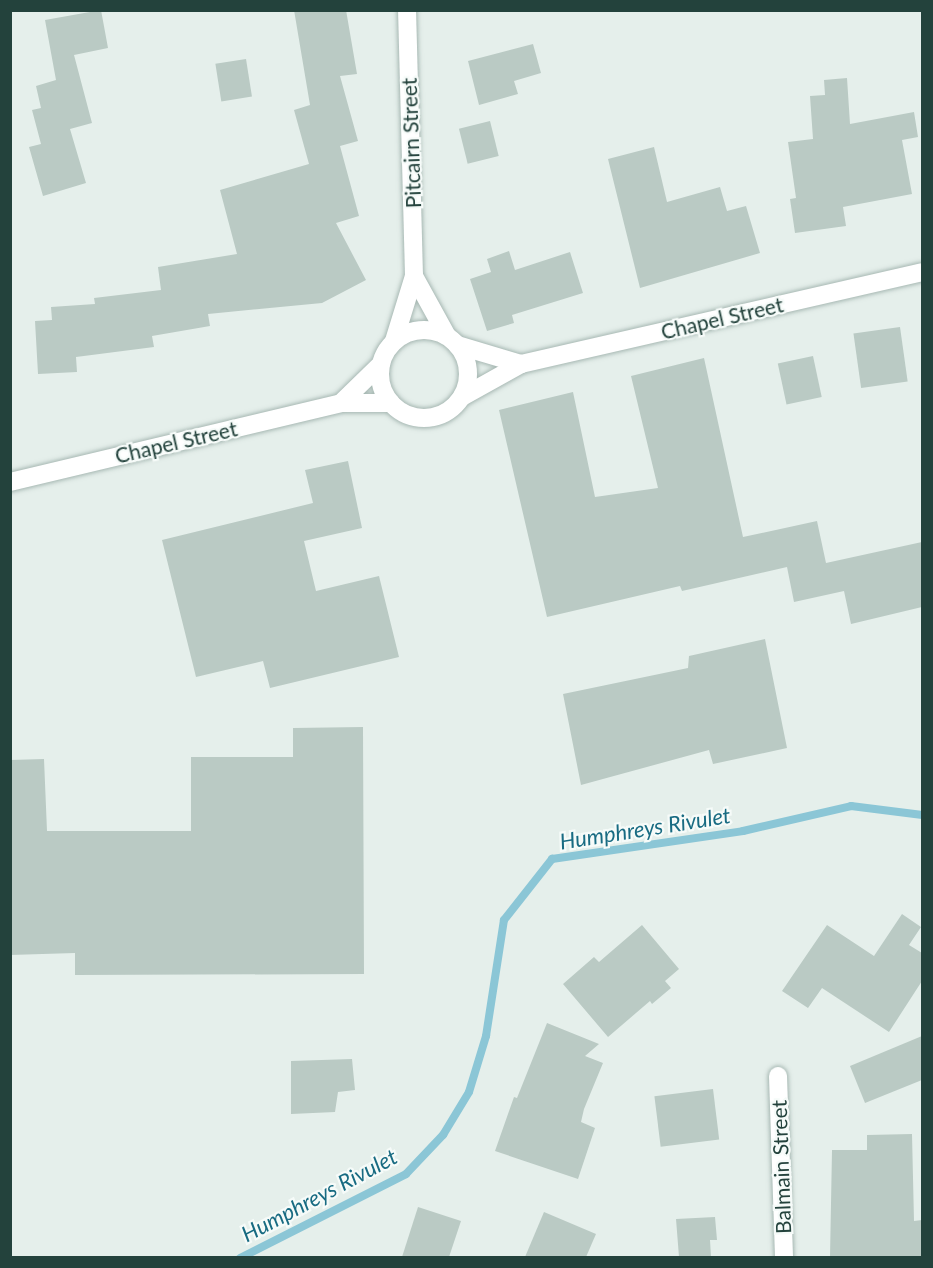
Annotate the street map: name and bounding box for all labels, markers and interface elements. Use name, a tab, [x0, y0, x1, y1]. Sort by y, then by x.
street label: Pitcairn Street	[396, 77, 426, 209]
street label: Chapel Street	[658, 292, 786, 344]
street label: Chapel Street	[112, 416, 240, 468]
water label: Humphreys Rivulet	[558, 801, 732, 855]
street label: Balmain Street	[766, 1100, 796, 1234]
water label: Humphreys Rivulet	[237, 1143, 401, 1247]

